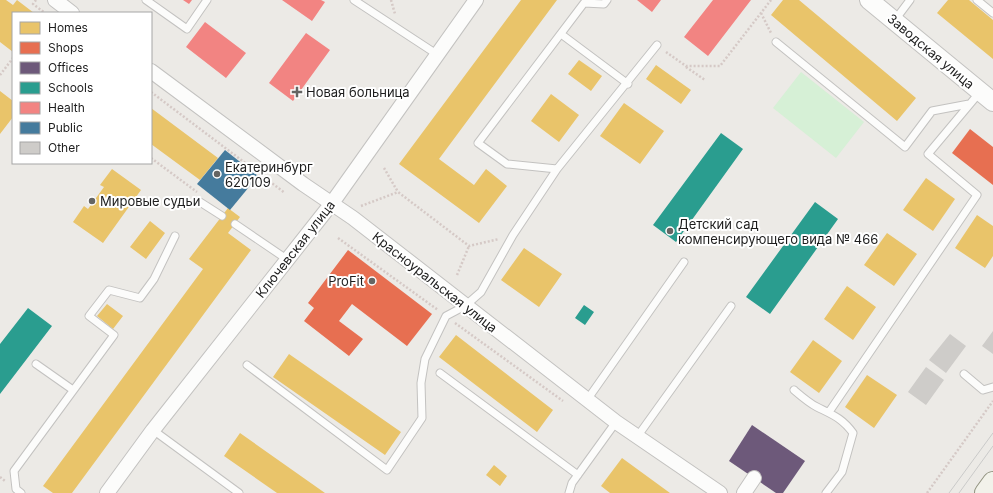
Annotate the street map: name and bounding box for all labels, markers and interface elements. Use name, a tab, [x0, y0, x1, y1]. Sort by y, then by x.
street label: Заводская улица	[884, 10, 978, 92]
legend	[12, 12, 152, 164]
text: Homes	[48, 20, 88, 35]
text: Shops	[48, 40, 84, 55]
text: Offices	[48, 60, 89, 75]
text: Schools	[48, 80, 93, 95]
place label: Новая больница	[306, 84, 410, 100]
marker: Новая больница	[291, 86, 303, 98]
text: Health	[48, 100, 85, 115]
text: Public	[48, 120, 83, 135]
text: Other	[48, 140, 80, 155]
place label: Екатеринбург 620109	[225, 159, 313, 190]
marker: Екатеринбург 620109	[212, 169, 222, 179]
place label: Мировые судьи	[100, 193, 200, 209]
marker: Мировые судьи	[87, 196, 97, 206]
street label: Ключевская улица	[252, 197, 338, 301]
place label: Детский сад компенсирующего вида № 466	[678, 216, 878, 247]
marker: Детский сад компенсирующего вида № 466	[665, 226, 675, 236]
street label: Красноуральская улица	[369, 228, 501, 336]
place label: ProFit	[328, 273, 364, 289]
marker: ProFit	[367, 276, 377, 286]

